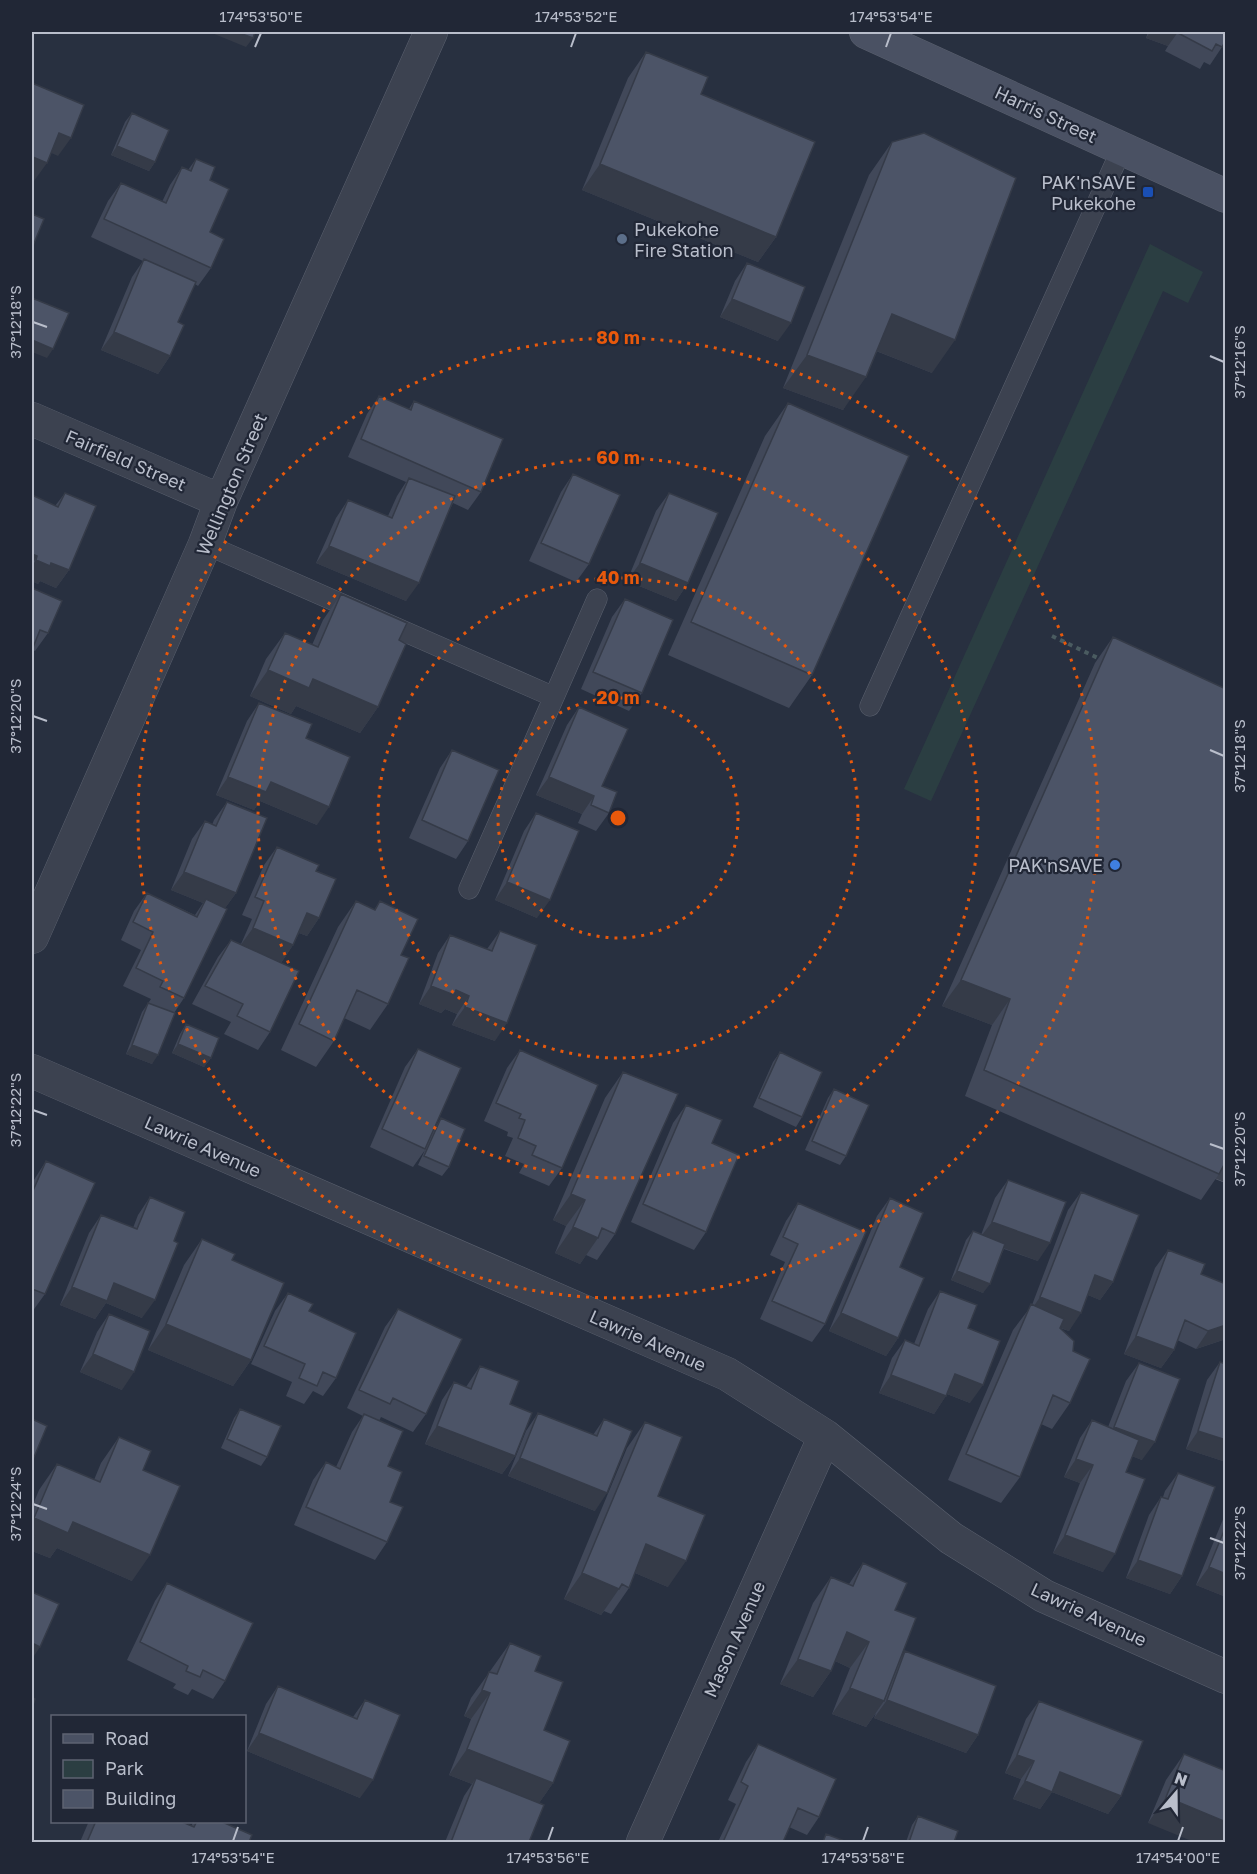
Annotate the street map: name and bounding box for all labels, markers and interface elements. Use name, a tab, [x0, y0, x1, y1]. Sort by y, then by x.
text: 174°53'50"E	[219, 7, 303, 25]
text: 174°53'52"E	[535, 7, 617, 25]
text: 174°53'54"E	[849, 7, 933, 25]
street label: Harris Street	[991, 81, 1101, 147]
place label: PAK'nSAVE Pukekohe	[1041, 171, 1136, 214]
marker: PAK'nSAVE Pukekohe	[1141, 185, 1155, 199]
place label: Pukekohe Fire Station	[634, 218, 734, 261]
marker: Pukekohe Fire Station	[615, 232, 629, 246]
text: 37°12'18"S	[6, 285, 24, 359]
text: 37°12'16"S	[1230, 325, 1248, 399]
text: 80 m	[596, 326, 640, 348]
street label: Wellington Street	[191, 410, 271, 558]
street label: Fairfield Street	[62, 425, 190, 495]
text: 60 m	[596, 446, 640, 468]
text: 40 m	[596, 566, 640, 588]
text: 37°12'20"S	[6, 678, 24, 754]
text: 20 m	[597, 686, 639, 708]
text: 37°12'18"S	[1230, 719, 1248, 793]
centre of rings	[608, 808, 628, 828]
place label: PAK'nSAVE	[1008, 854, 1103, 876]
marker: PAK'nSAVE	[1108, 858, 1122, 872]
text: 37°12'22"S	[6, 1073, 24, 1147]
street label: Lawrie Avenue	[141, 1110, 265, 1182]
text: 37°12'20"S	[1230, 1111, 1248, 1187]
street label: Lawrie Avenue	[586, 1304, 710, 1376]
text: 37°12'24"S	[6, 1466, 24, 1542]
text: 37°12'22"S	[1230, 1506, 1248, 1580]
street label: Mason Avenue	[699, 1577, 769, 1701]
street label: Lawrie Avenue	[1028, 1578, 1150, 1650]
legend	[51, 1715, 246, 1823]
text: Road	[105, 1727, 149, 1749]
text: Park	[105, 1757, 144, 1779]
north arrow	[1146, 1763, 1206, 1823]
text: N	[1172, 1767, 1190, 1790]
text: Building	[105, 1787, 176, 1809]
text: 174°53'54"E	[191, 1848, 275, 1866]
text: 174°53'56"E	[506, 1848, 590, 1866]
text: 174°53'58"E	[821, 1848, 905, 1866]
text: 174°54'00"E	[1136, 1848, 1220, 1866]

